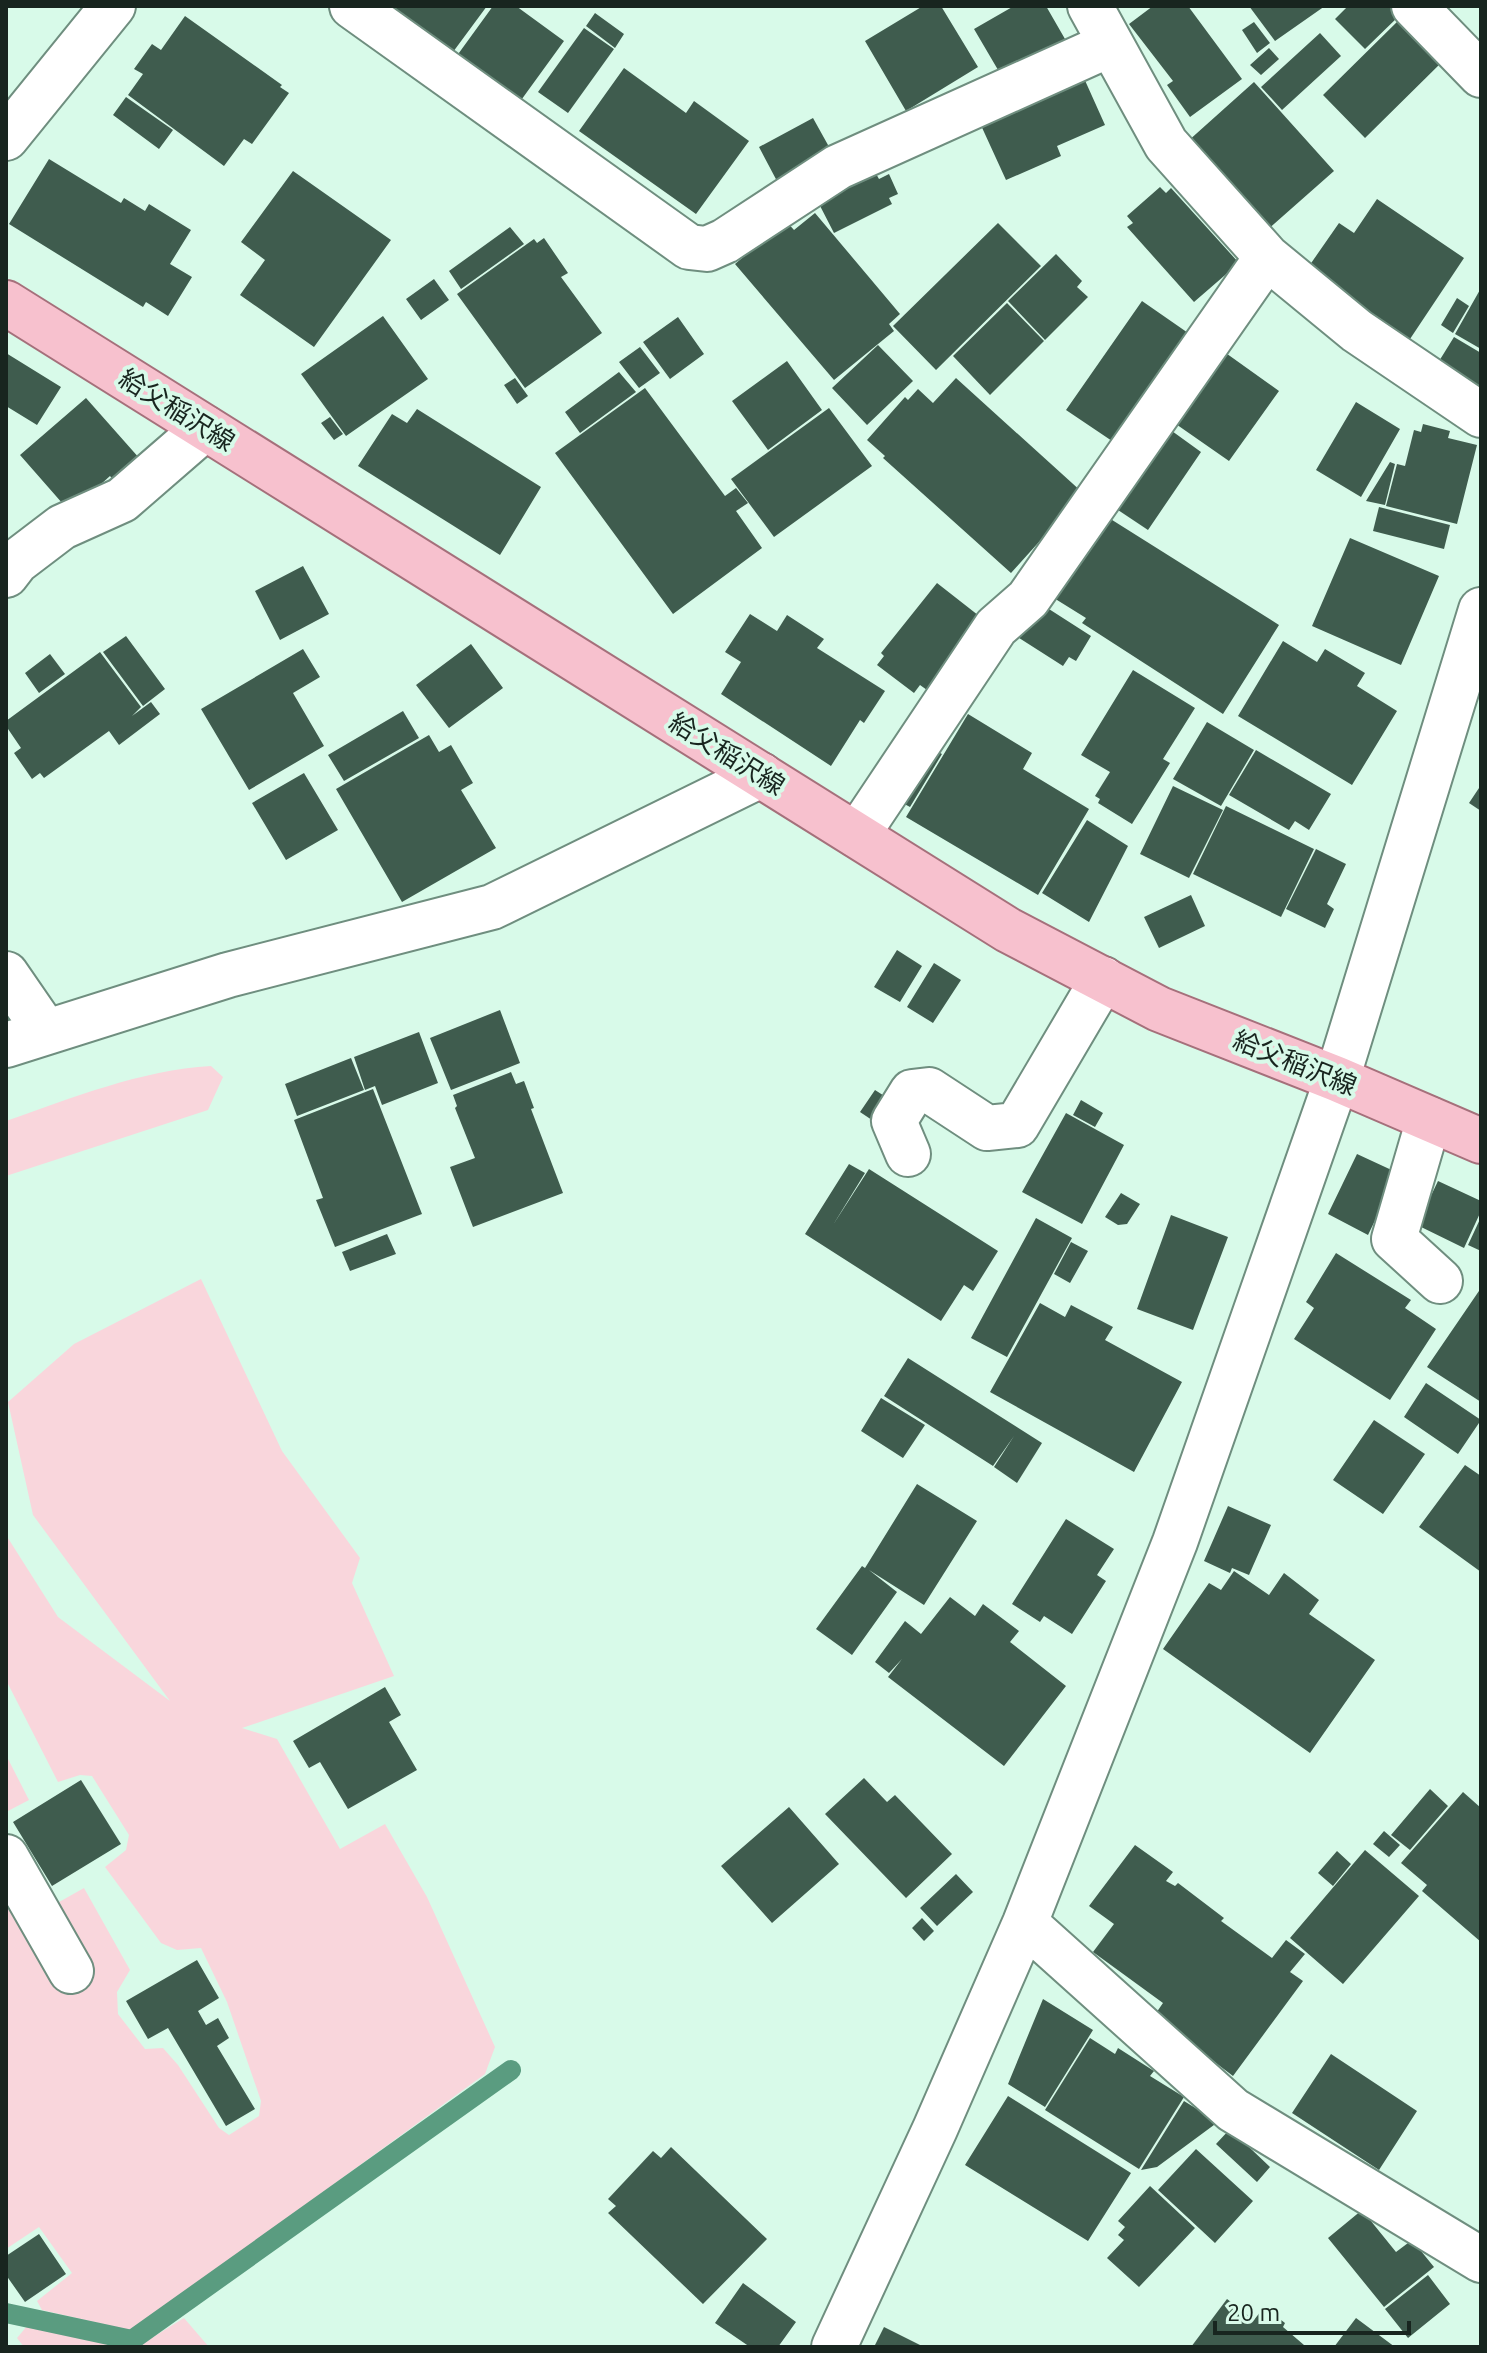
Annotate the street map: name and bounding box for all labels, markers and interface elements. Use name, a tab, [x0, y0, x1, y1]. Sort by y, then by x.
street label: 給父稲沢線	[114, 363, 240, 456]
street label: 給父稲沢線	[664, 707, 790, 800]
street label: 給父稲沢線	[1229, 1025, 1361, 1100]
scale bar	[1215, 2285, 1409, 2335]
text: 20 m	[1227, 2299, 1280, 2326]

